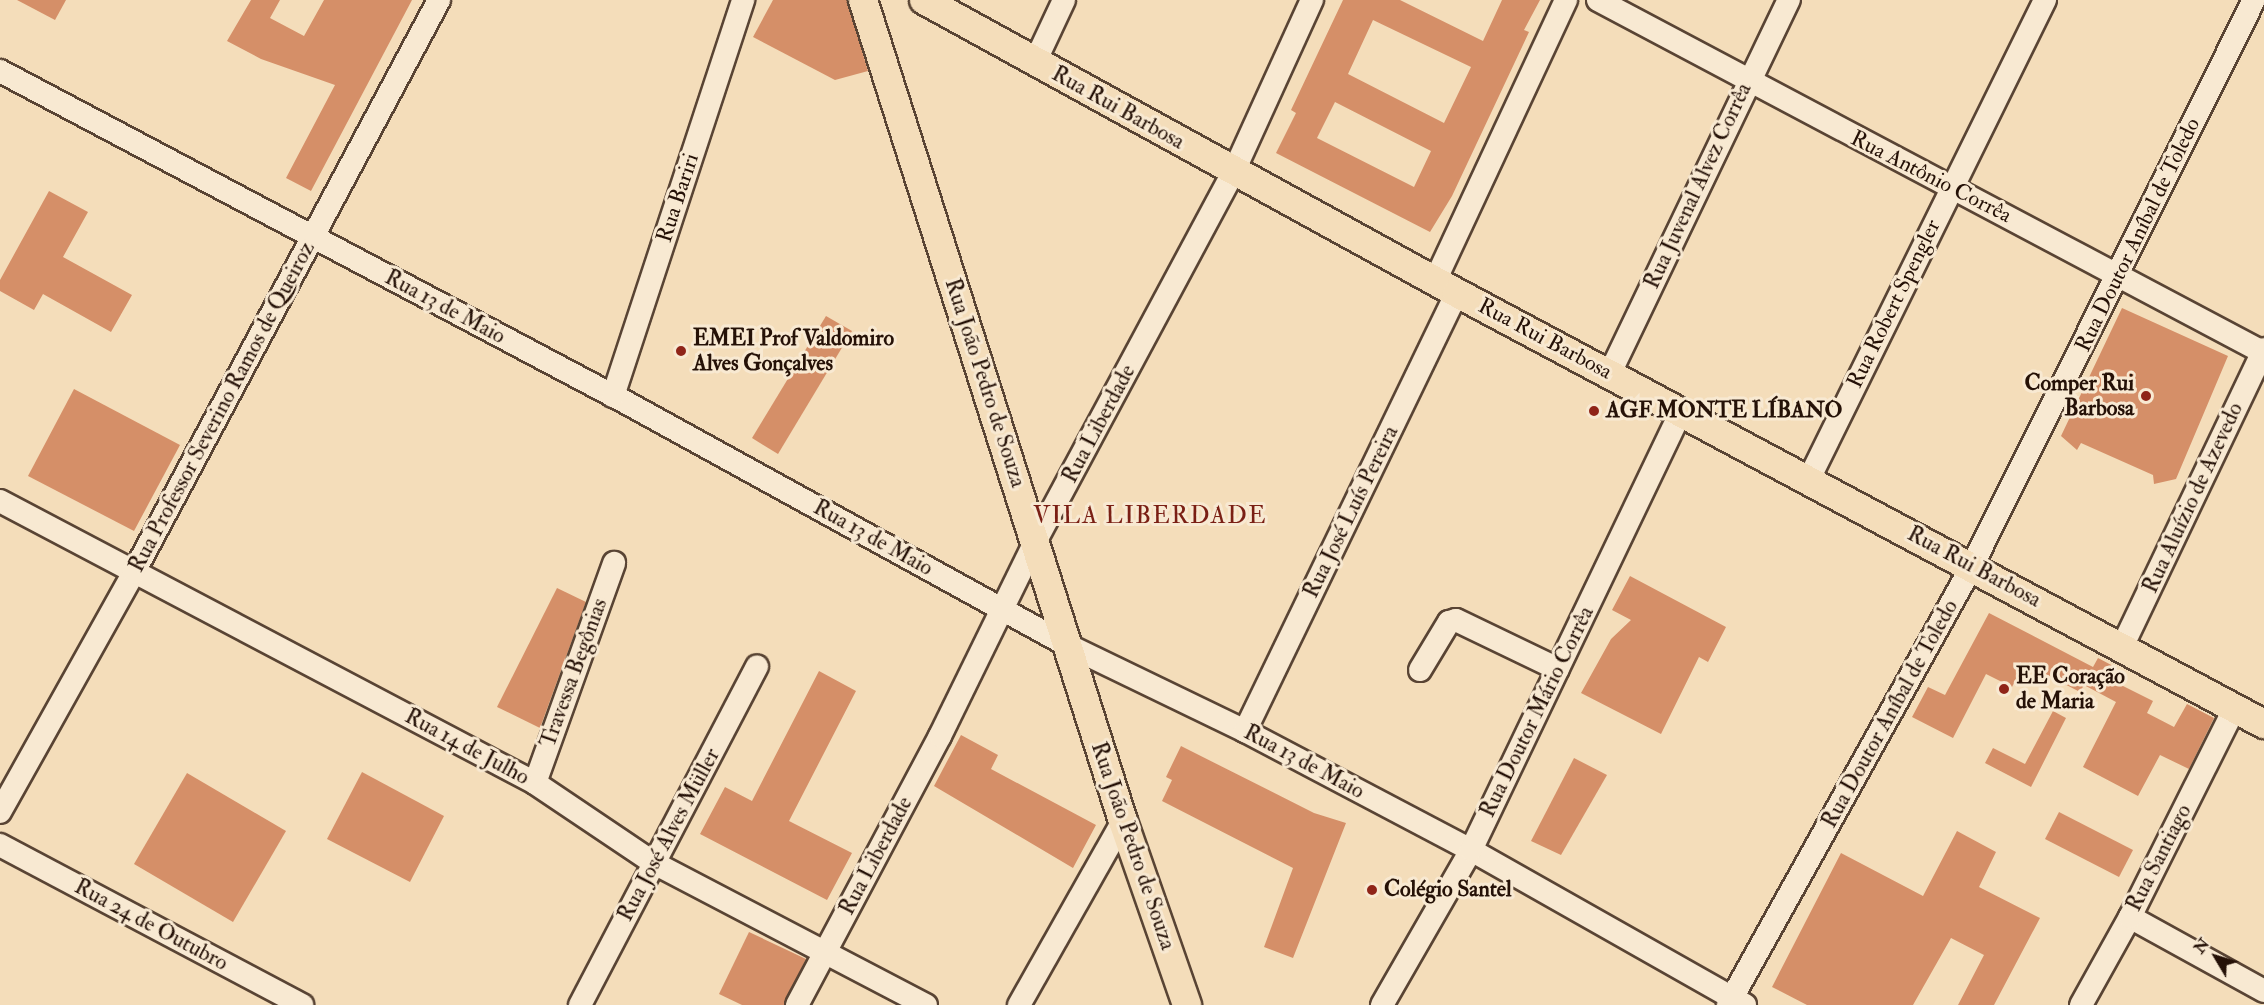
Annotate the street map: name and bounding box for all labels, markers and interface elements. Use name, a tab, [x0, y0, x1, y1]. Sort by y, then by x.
street label: Rua Rui Barbosa	[1047, 61, 1189, 155]
street label: Rua Juvenal Alvez Corrêa	[1639, 79, 1757, 293]
street label: Rua Doutor Aníbal de Toledo	[2070, 114, 2206, 356]
street label: Rua Antônio Corrêa	[1846, 125, 2016, 229]
street label: Rua Bariri	[651, 150, 705, 246]
street label: Rua Robert Spengler	[1842, 215, 1946, 393]
street label: Rua Professor Severino Ramos de Queiroz	[123, 237, 321, 577]
street label: Rua 13 de Maio	[380, 264, 510, 350]
street label: Rua João Pedro de Souza	[939, 275, 1031, 491]
street label: Rua Rui Barbosa	[1474, 293, 1616, 385]
place label: EMEI Prof Valdomiro Alves Gonçalves	[693, 325, 894, 376]
marker: EMEI Prof Valdomiro Alves Gonçalves	[674, 344, 688, 358]
street label: Rua Liberdade	[1057, 360, 1141, 488]
place label: Comper Rui Barbosa	[2024, 370, 2134, 422]
marker: Comper Rui Barbosa	[2139, 389, 2153, 403]
place label: AGF MONTE LÍBANO	[1606, 398, 1842, 424]
street label: Rua Aluízio de Azevedo	[2137, 398, 2249, 598]
marker: AGF MONTE LÍBANO	[1587, 404, 1601, 418]
street label: Rua José Luís Pereira	[1298, 422, 1404, 602]
street label: Rua 13 de Maio	[809, 494, 937, 582]
district label: VILA LIBERDADE	[1033, 502, 1267, 530]
street label: Rua Rui Barbosa	[1903, 521, 2045, 613]
street label: Travessa Begônias	[535, 595, 613, 751]
street label: Rua Doutor Aníbal de Toledo	[1816, 595, 1964, 833]
street label: Rua Doutor Mário Corrêa	[1474, 602, 1600, 822]
place label: EE Coração de Maria	[2016, 663, 2125, 714]
marker: EE Coração de Maria	[1997, 682, 2011, 696]
street label: Rua 14 de Julho	[400, 703, 534, 791]
street label: Rua 13 de Maio	[1239, 719, 1369, 805]
street label: Rua João Pedro de Souza	[1085, 739, 1181, 953]
street label: Rua José Alves Müller	[612, 744, 726, 926]
street label: Rua Liberdade	[834, 792, 918, 920]
street label: Rua Santiago	[2121, 800, 2197, 916]
street label: Rua 24 de Outubro	[70, 873, 232, 977]
place label: Colégio Santel	[1384, 877, 1512, 903]
marker: Colégio Santel	[1365, 883, 1379, 897]
north arrow	[2186, 927, 2246, 987]
text: N	[2190, 934, 2214, 958]

